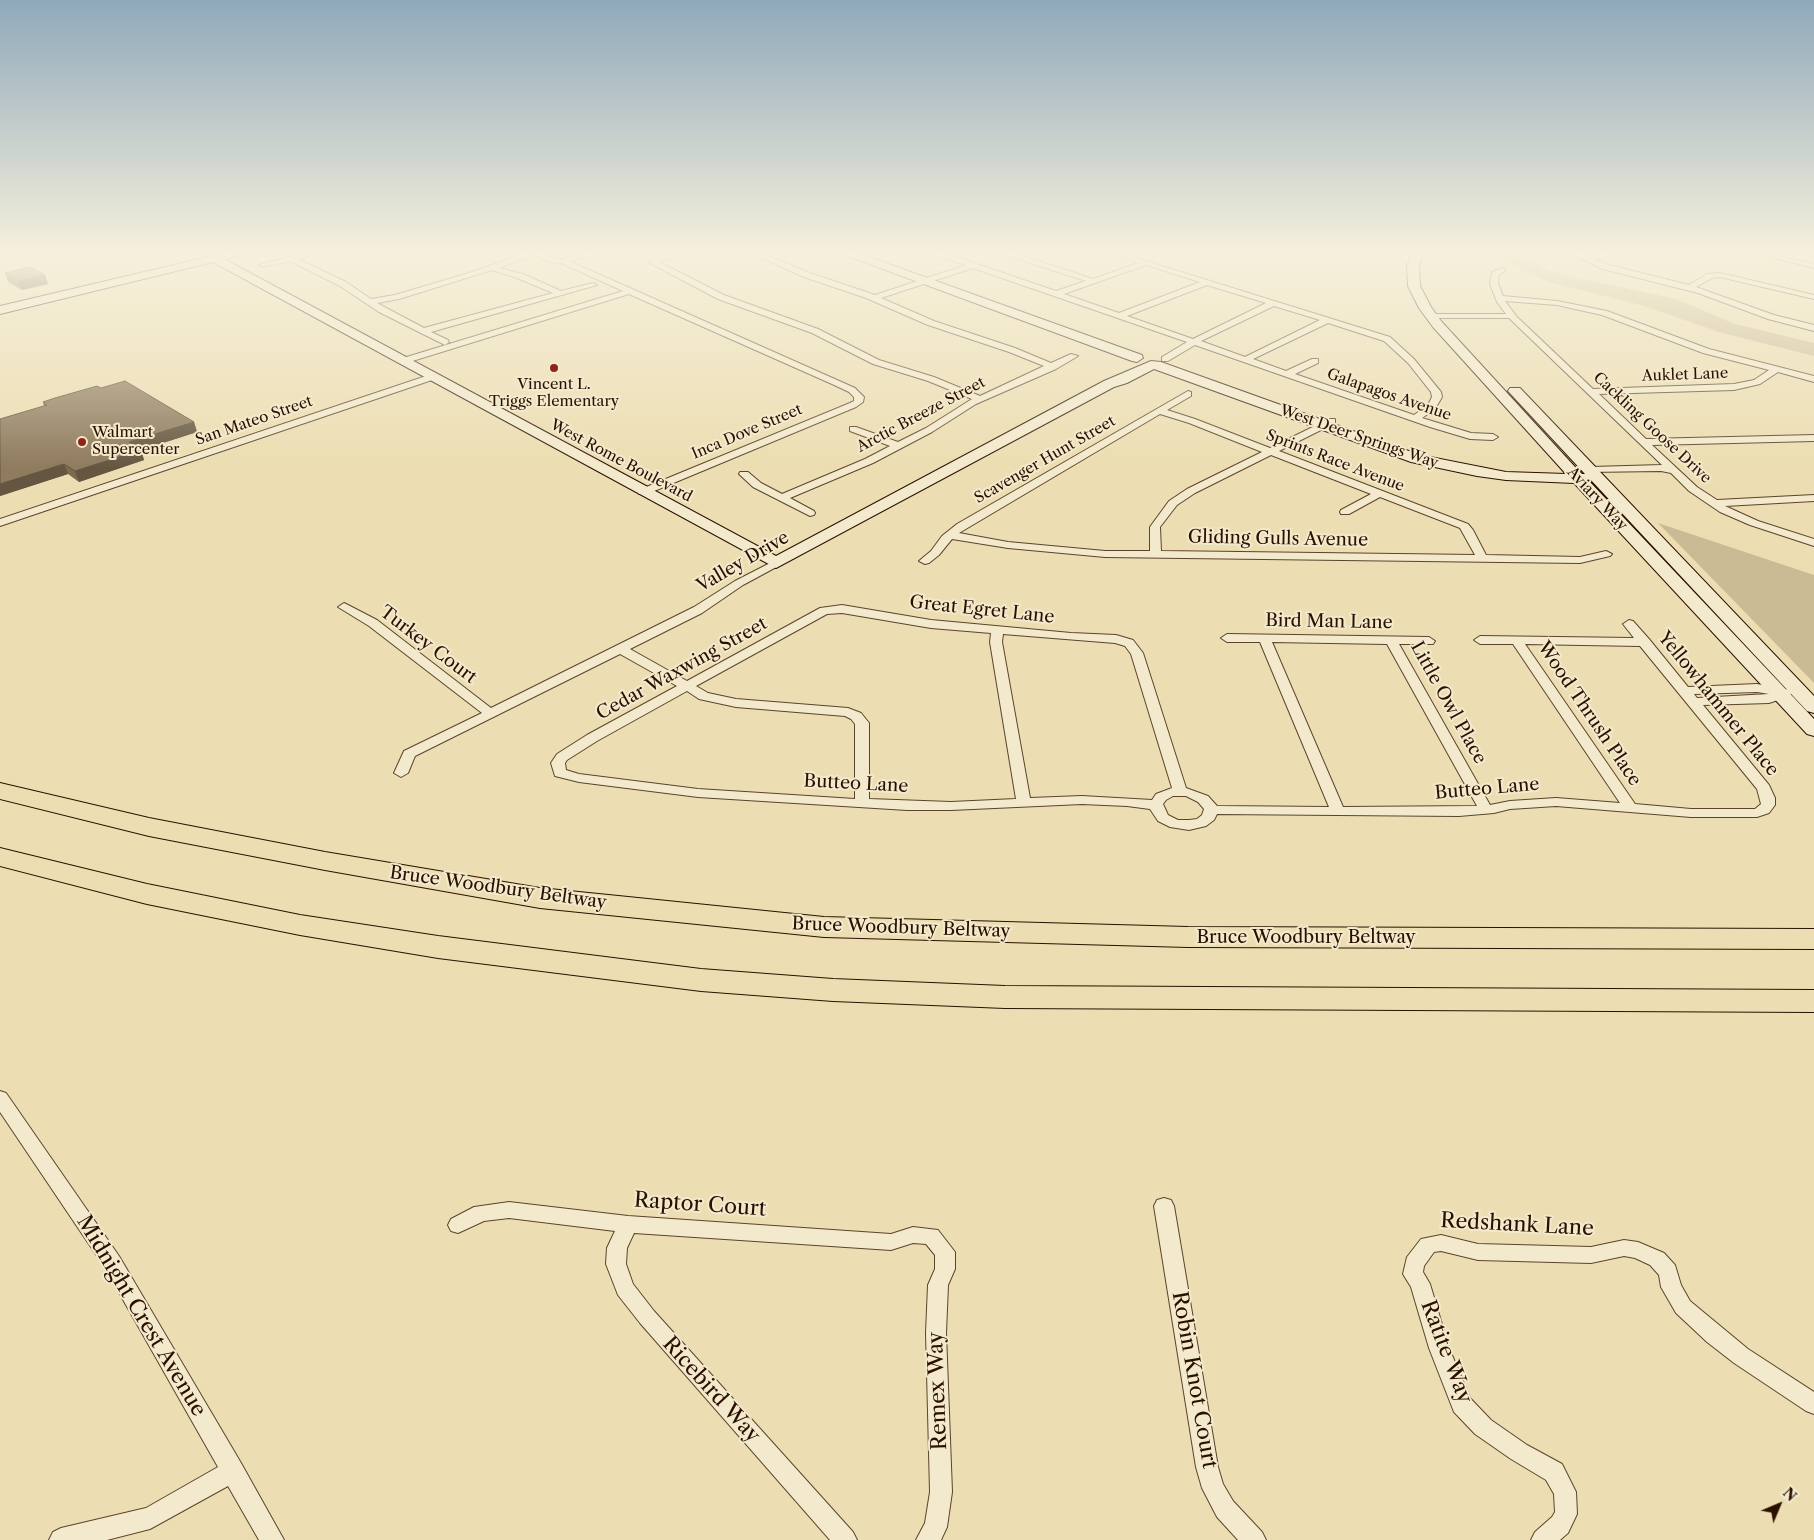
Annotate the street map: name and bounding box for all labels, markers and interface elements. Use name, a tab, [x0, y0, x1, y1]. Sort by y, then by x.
marker: Vincent L. Triggs Elementary	[548, 362, 560, 374]
street label: Auklet Lane	[1641, 364, 1729, 386]
street label: Galapagos Avenue	[1324, 365, 1454, 425]
street label: Cackling Goose Drive	[1589, 369, 1715, 487]
street label: Arctic Breeze Street	[854, 374, 988, 456]
place label: Vincent L. Triggs Elementary	[489, 376, 619, 411]
street label: San Mateo Street	[193, 393, 315, 449]
street label: Inca Dove Street	[689, 401, 805, 463]
street label: West Deer Springs Way	[1277, 401, 1441, 473]
street label: Scavenger Hunt Street	[971, 412, 1119, 508]
street label: West Rome Boulevard	[547, 416, 695, 506]
place label: Walmart Supercenter	[92, 424, 180, 459]
street label: Sprints Race Avenue	[1263, 426, 1407, 496]
marker: Walmart Supercenter	[76, 436, 88, 448]
street label: Aviary Way	[1563, 463, 1631, 535]
street label: Valley Drive	[693, 527, 793, 597]
street label: Gliding Gulls Avenue	[1188, 527, 1368, 551]
street label: Great Egret Lane	[908, 592, 1056, 628]
street label: Turkey Court	[375, 602, 481, 688]
street label: Bird Man Lane	[1265, 610, 1393, 634]
street label: Cedar Waxwing Street	[593, 613, 771, 725]
street label: Yellowhammer Place	[1653, 627, 1783, 781]
street label: Little Owl Place	[1405, 638, 1491, 768]
street label: Wood Thrush Place	[1533, 638, 1645, 790]
street label: Butteo Lane	[803, 770, 909, 798]
street label: Butteo Lane	[1434, 774, 1540, 804]
street label: Bruce Woodbury Beltway	[388, 862, 608, 914]
street label: Bruce Woodbury Beltway	[791, 913, 1011, 943]
street label: Bruce Woodbury Beltway	[1197, 927, 1415, 949]
street label: Raptor Court	[633, 1188, 767, 1222]
street label: Redshank Lane	[1440, 1208, 1594, 1242]
street label: Midnight Crest Avenue	[71, 1211, 211, 1421]
street label: Robin Knot Court	[1166, 1289, 1222, 1471]
street label: Ratite Way	[1415, 1297, 1477, 1407]
street label: Remex Way	[923, 1331, 953, 1451]
street label: Ricebird Way	[657, 1332, 765, 1448]
north arrow	[1754, 1480, 1804, 1530]
text: N	[1779, 1484, 1800, 1505]

